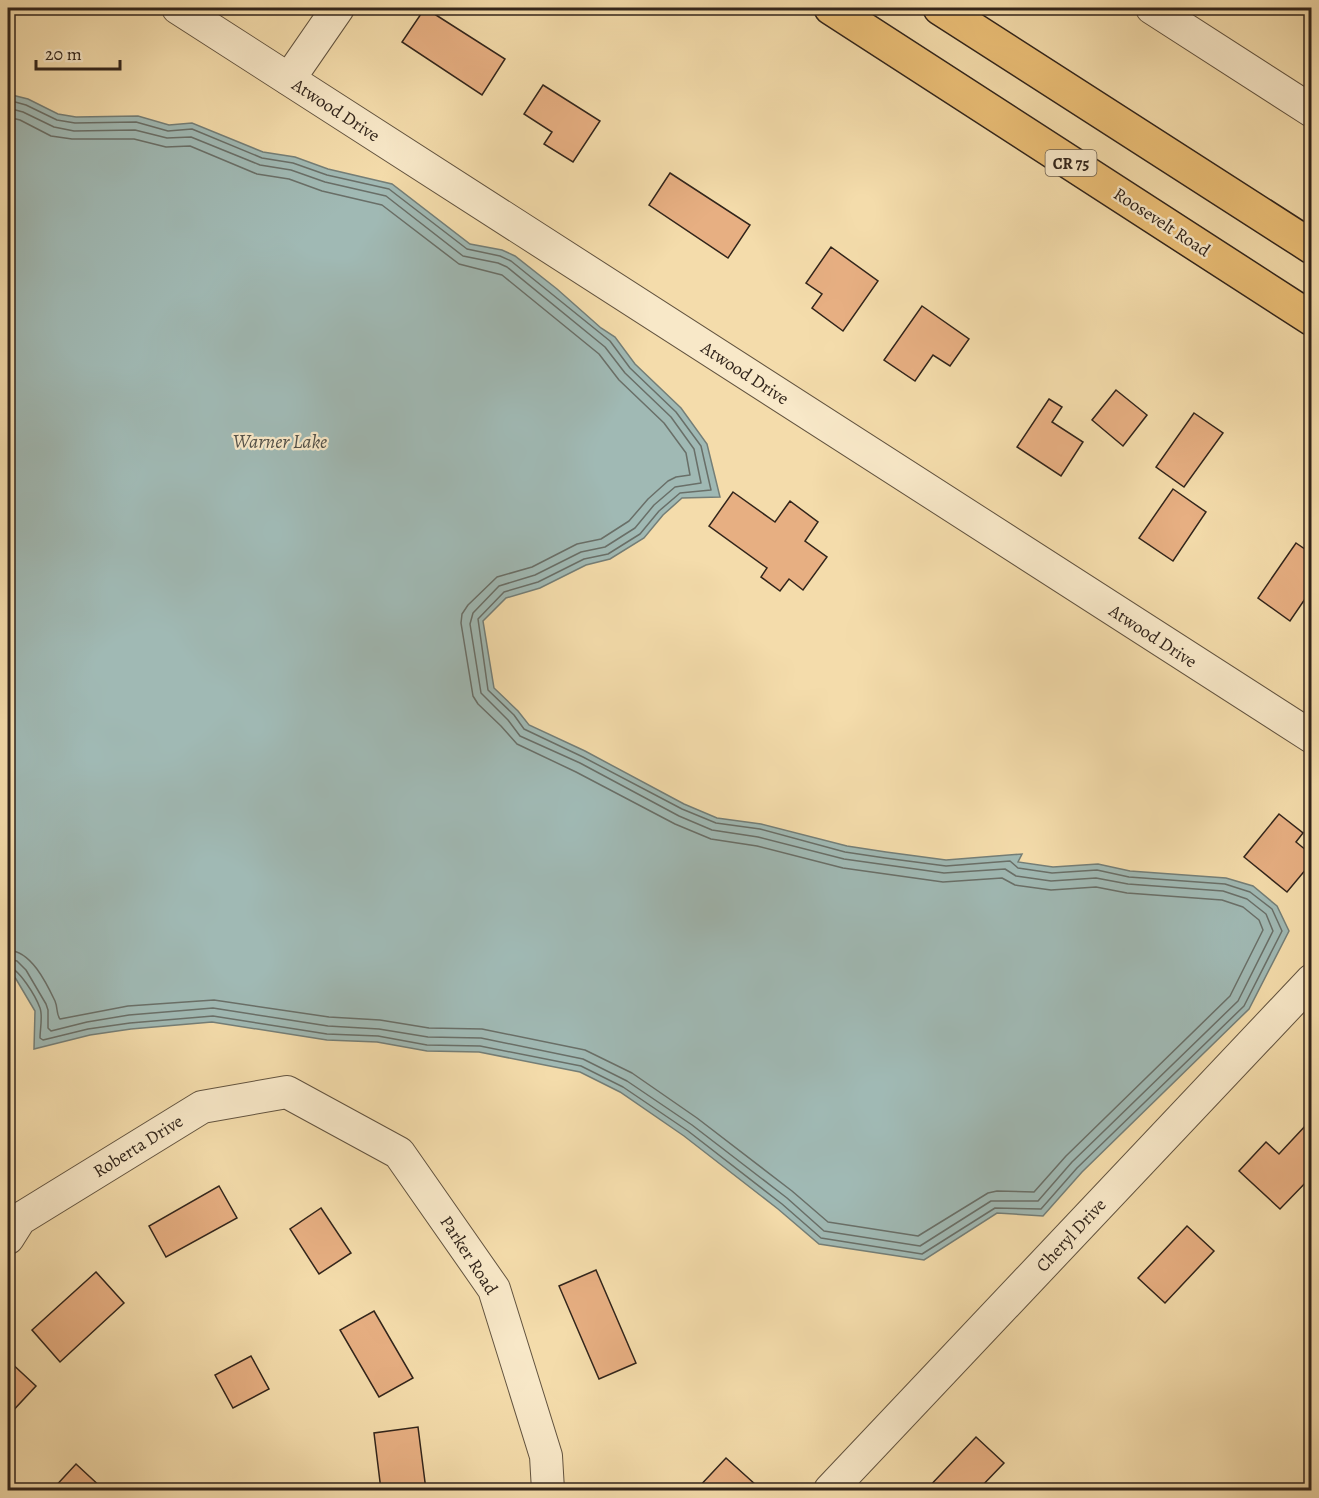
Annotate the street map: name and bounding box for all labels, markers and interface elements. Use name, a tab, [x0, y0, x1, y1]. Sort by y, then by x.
scale bar	[36, 33, 120, 71]
text: 20 m	[45, 42, 82, 66]
street label: Atwood Drive	[287, 72, 385, 147]
road number: CR 75	[1046, 150, 1096, 176]
street label: Roosevelt Road	[1109, 182, 1215, 262]
street label: Atwood Drive	[696, 335, 794, 410]
water label: Warner Lake	[233, 428, 327, 455]
street label: Atwood Drive	[1104, 598, 1202, 673]
street label: Roberta Drive	[88, 1109, 188, 1183]
street label: Cheryl Drive	[1031, 1193, 1111, 1277]
street label: Parker Road	[435, 1211, 504, 1299]

